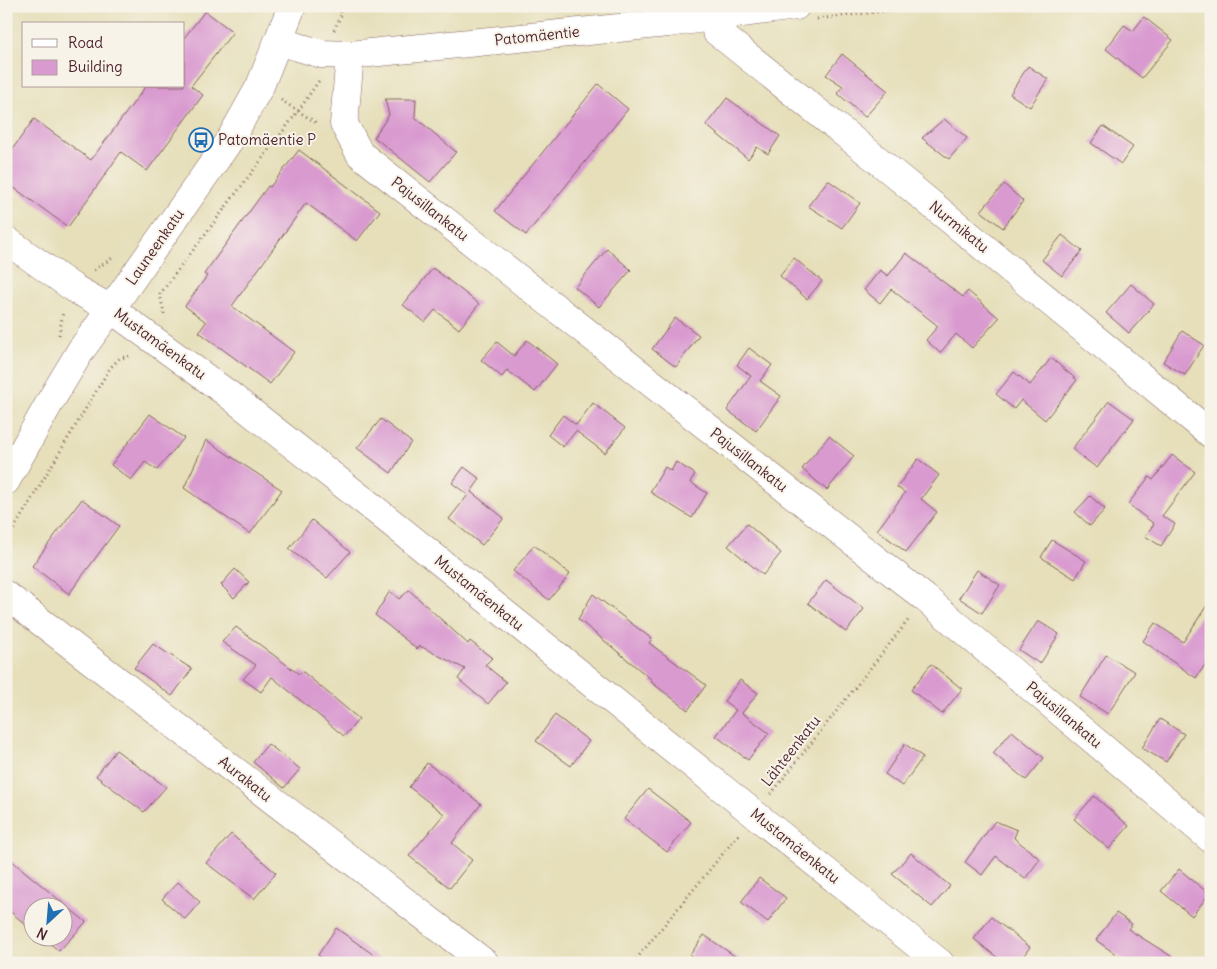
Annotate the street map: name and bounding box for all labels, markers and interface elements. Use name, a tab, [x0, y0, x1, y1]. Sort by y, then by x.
legend	[22, 22, 185, 88]
street label: Patomäentie	[493, 22, 580, 49]
text: Road	[68, 33, 103, 52]
text: Building	[68, 57, 123, 76]
bus stop icon: Patomäentie P	[188, 127, 214, 153]
place label: Patomäentie P	[218, 130, 316, 149]
street label: Pajusillankatu	[388, 172, 473, 245]
street label: Nurmikatu	[926, 197, 993, 257]
street label: Launeenkatu	[121, 205, 188, 289]
street label: Mustamäenkatu	[110, 304, 210, 384]
street label: Pajusillankatu	[707, 423, 792, 496]
street label: Mustamäenkatu	[431, 551, 528, 635]
street label: Pajusillankatu	[1022, 677, 1106, 752]
street label: Lähteenkatu	[757, 711, 824, 790]
street label: Aurakatu	[215, 752, 276, 806]
street label: Mustamäenkatu	[747, 804, 844, 888]
north arrow	[22, 896, 72, 946]
text: N	[34, 923, 51, 944]

